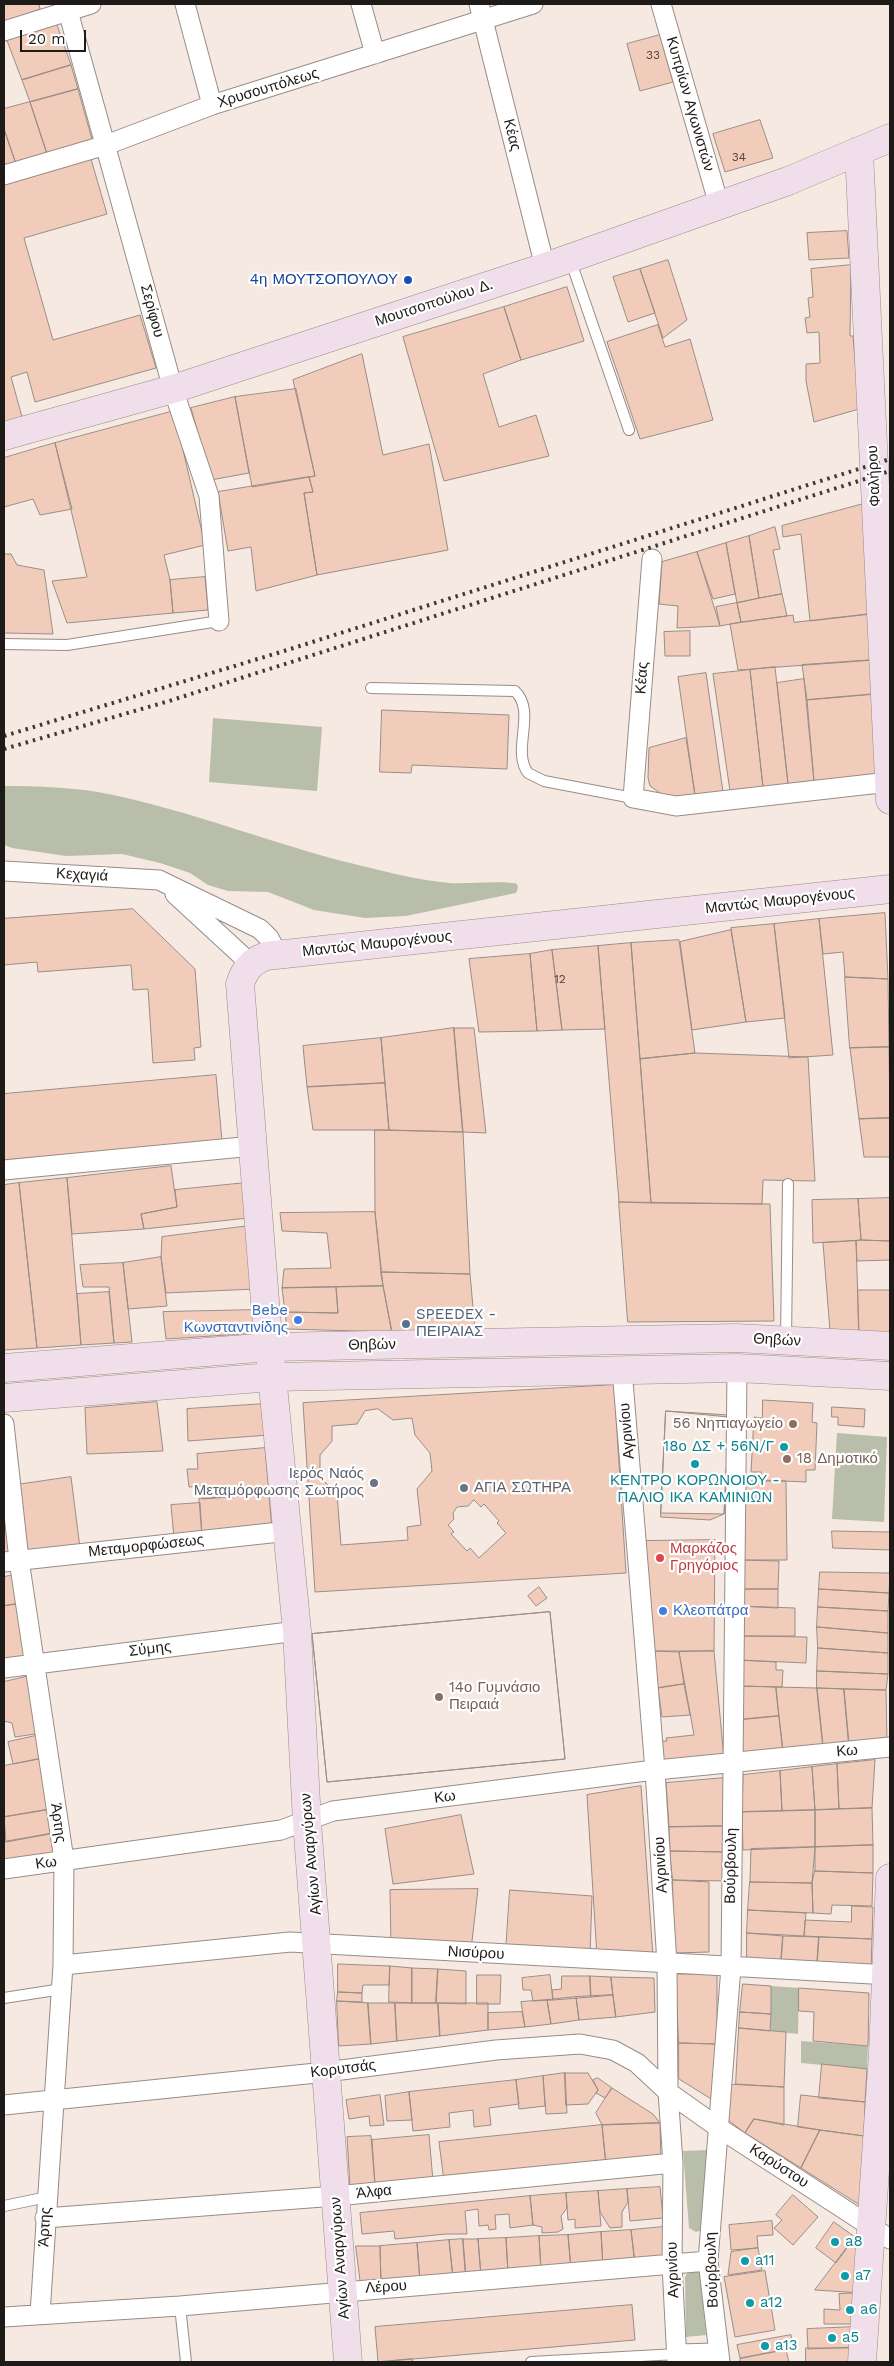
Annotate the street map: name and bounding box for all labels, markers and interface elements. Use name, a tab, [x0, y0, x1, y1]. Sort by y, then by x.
scale bar	[22, 20, 89, 52]
text: 20 m	[28, 30, 66, 48]
street label: Κυπρίων Αγωνιστών	[662, 35, 718, 173]
house number: 33	[646, 48, 660, 62]
street label: Χρυσουπόλεως	[215, 64, 321, 112]
street label: Κέας	[499, 117, 525, 153]
house number: 34	[732, 150, 746, 164]
place label: 4η ΜΟΥΤΣΟΠΟΥΛΟΥ	[250, 271, 398, 289]
marker: 4η ΜΟΥΤΣΟΠΟΥΛΟΥ	[402, 274, 414, 286]
street label: Μουτσοπούλου Δ.	[373, 275, 495, 331]
street label: Σερίφου	[136, 283, 168, 339]
street label: Φαλήρου	[863, 445, 885, 507]
street label: Κέας	[632, 661, 652, 695]
street label: Κεχαγιά	[55, 865, 109, 885]
street label: Μαντώς Μαυρογένους	[704, 884, 856, 918]
street label: Μαντώς Μαυρογένους	[301, 927, 453, 961]
house number: 12	[554, 972, 566, 986]
place label: Bebe Κωνσταντινίδης	[184, 1302, 288, 1337]
place label: SPEEDEX - ΠΕΙΡΑΙΑΣ	[416, 1306, 496, 1341]
marker: Bebe Κωνσταντινίδης	[292, 1314, 304, 1326]
marker: SPEEDEX - ΠΕΙΡΑΙΑΣ	[400, 1318, 412, 1330]
street label: Θηβών	[753, 1330, 801, 1350]
street label: Θηβών	[348, 1336, 396, 1354]
street label: Αγρινίου	[616, 1402, 638, 1460]
place label: 56 Νηπιαγωγείο	[673, 1415, 783, 1433]
marker: 56 Νηπιαγωγείο	[787, 1418, 799, 1430]
place label: 18ο ΔΣ + 56Ν/Γ	[663, 1438, 774, 1456]
marker: 18ο ΔΣ + 56Ν/Γ	[778, 1441, 790, 1453]
place label: 18 Δημοτικό	[797, 1450, 878, 1468]
marker: 18 Δημοτικό	[781, 1453, 793, 1465]
marker: ΚΕΝΤΡΟ ΚΟΡΩΝΟΙΟΥ - ΠΑΛΙΟ ΙΚΑ ΚΑΜΙΝΙΩΝ	[689, 1458, 701, 1470]
place label: Ιερός Ναός Μεταμόρφωσης Σωτήρος	[194, 1465, 364, 1500]
place label: ΚΕΝΤΡΟ ΚΟΡΩΝΟΙΟΥ - ΠΑΛΙΟ ΙΚΑ ΚΑΜΙΝΙΩΝ	[610, 1472, 780, 1507]
marker: Ιερός Ναός Μεταμόρφωσης Σωτήρος	[368, 1477, 380, 1489]
place label: ΑΓΙΑ ΣΩΤΗΡΑ	[474, 1479, 571, 1497]
marker: ΑΓΙΑ ΣΩΤΗΡΑ	[458, 1482, 470, 1494]
street label: Μεταμορφώσεως	[87, 1531, 205, 1561]
place label: Μαρκάζος Γρηγόριος	[670, 1540, 738, 1575]
marker: Μαρκάζος Γρηγόριος	[654, 1552, 666, 1564]
place label: Κλεοπάτρα	[673, 1602, 748, 1620]
marker: Κλεοπάτρα	[657, 1605, 669, 1617]
street label: Σύμης	[128, 1637, 172, 1661]
place label: 14ο Γυμνάσιο Πειραιά	[449, 1679, 540, 1714]
marker: 14ο Γυμνάσιο Πειραιά	[433, 1691, 445, 1703]
street label: Κω	[835, 1741, 859, 1761]
street label: Κω	[433, 1787, 457, 1807]
street label: Αγίων Αναργύρων	[297, 1792, 325, 1916]
street label: Άρτης	[46, 1802, 70, 1844]
street label: Βούρβουλη	[721, 1828, 741, 1904]
street label: Αγρινίου	[651, 1836, 671, 1894]
street label: Κω	[34, 1853, 58, 1873]
street label: Νισύρου	[447, 1943, 505, 1963]
street label: Κορυτσάς	[309, 2056, 377, 2082]
street label: Καρύστου	[746, 2140, 812, 2192]
street label: Άλφα	[355, 2181, 393, 2203]
street label: Αγίων Αναργύρων	[327, 2196, 353, 2320]
street label: Άρτης	[35, 2207, 55, 2247]
street label: Βούρβουλη	[702, 2232, 722, 2308]
place label: a8	[845, 2233, 863, 2251]
marker: a8	[829, 2236, 841, 2248]
street label: Αγρινίου	[663, 2241, 683, 2299]
place label: a11	[755, 2252, 775, 2270]
marker: a11	[739, 2255, 751, 2267]
place label: a7	[855, 2267, 871, 2285]
marker: a7	[839, 2270, 851, 2282]
street label: Λέρου	[365, 2277, 407, 2297]
place label: a12	[760, 2294, 782, 2312]
marker: a12	[744, 2297, 756, 2309]
place label: a6	[860, 2301, 878, 2319]
marker: a6	[844, 2304, 856, 2316]
place label: a5	[842, 2329, 859, 2347]
marker: a5	[826, 2332, 838, 2344]
place label: a13	[775, 2337, 797, 2355]
marker: a13	[759, 2340, 771, 2352]

